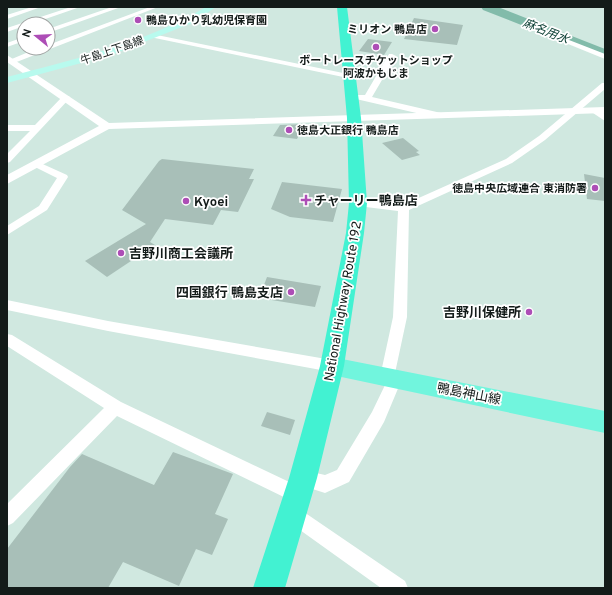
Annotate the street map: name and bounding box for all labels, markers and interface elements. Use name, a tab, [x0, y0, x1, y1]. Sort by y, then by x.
place label: 鴨島ひかり乳幼児保育園	[146, 14, 267, 28]
marker: 鴨島ひかり乳幼児保育園	[133, 15, 143, 25]
north arrow	[16, 16, 56, 56]
water label: 麻名用水	[520, 16, 573, 49]
place label: ミリオン 鴨島店	[347, 23, 427, 37]
marker: ミリオン 鴨島店	[430, 24, 440, 34]
text: N	[20, 27, 35, 39]
street label: 牛島上下島線	[79, 34, 146, 68]
marker: ボートレースチケットショップ 阿波かもじま	[371, 42, 381, 52]
place label: ボートレースチケットショップ 阿波かもじま	[299, 54, 453, 81]
place label: 徳島大正銀行 鴨島店	[297, 124, 399, 138]
marker: 徳島大正銀行 鴨島店	[284, 125, 294, 135]
place label: 徳島中央広域連合 東消防署	[452, 182, 587, 196]
marker: 徳島中央広域連合 東消防署	[590, 183, 600, 193]
place label: チャーリー鴨島店	[314, 193, 418, 210]
place label: Kyoei	[194, 195, 228, 211]
marker: チャーリー鴨島店	[301, 195, 311, 205]
marker: Kyoei	[181, 196, 191, 206]
street label: National Highway Route 192	[322, 220, 366, 383]
place label: 吉野川商工会議所	[129, 246, 233, 263]
marker: 吉野川商工会議所	[116, 248, 126, 258]
place label: 四国銀行 鴨島支店	[176, 285, 283, 302]
marker: 四国銀行 鴨島支店	[286, 287, 296, 297]
place label: 吉野川保健所	[443, 305, 521, 322]
marker: 吉野川保健所	[524, 307, 534, 317]
street label: 鴨島神山線	[435, 380, 502, 409]

